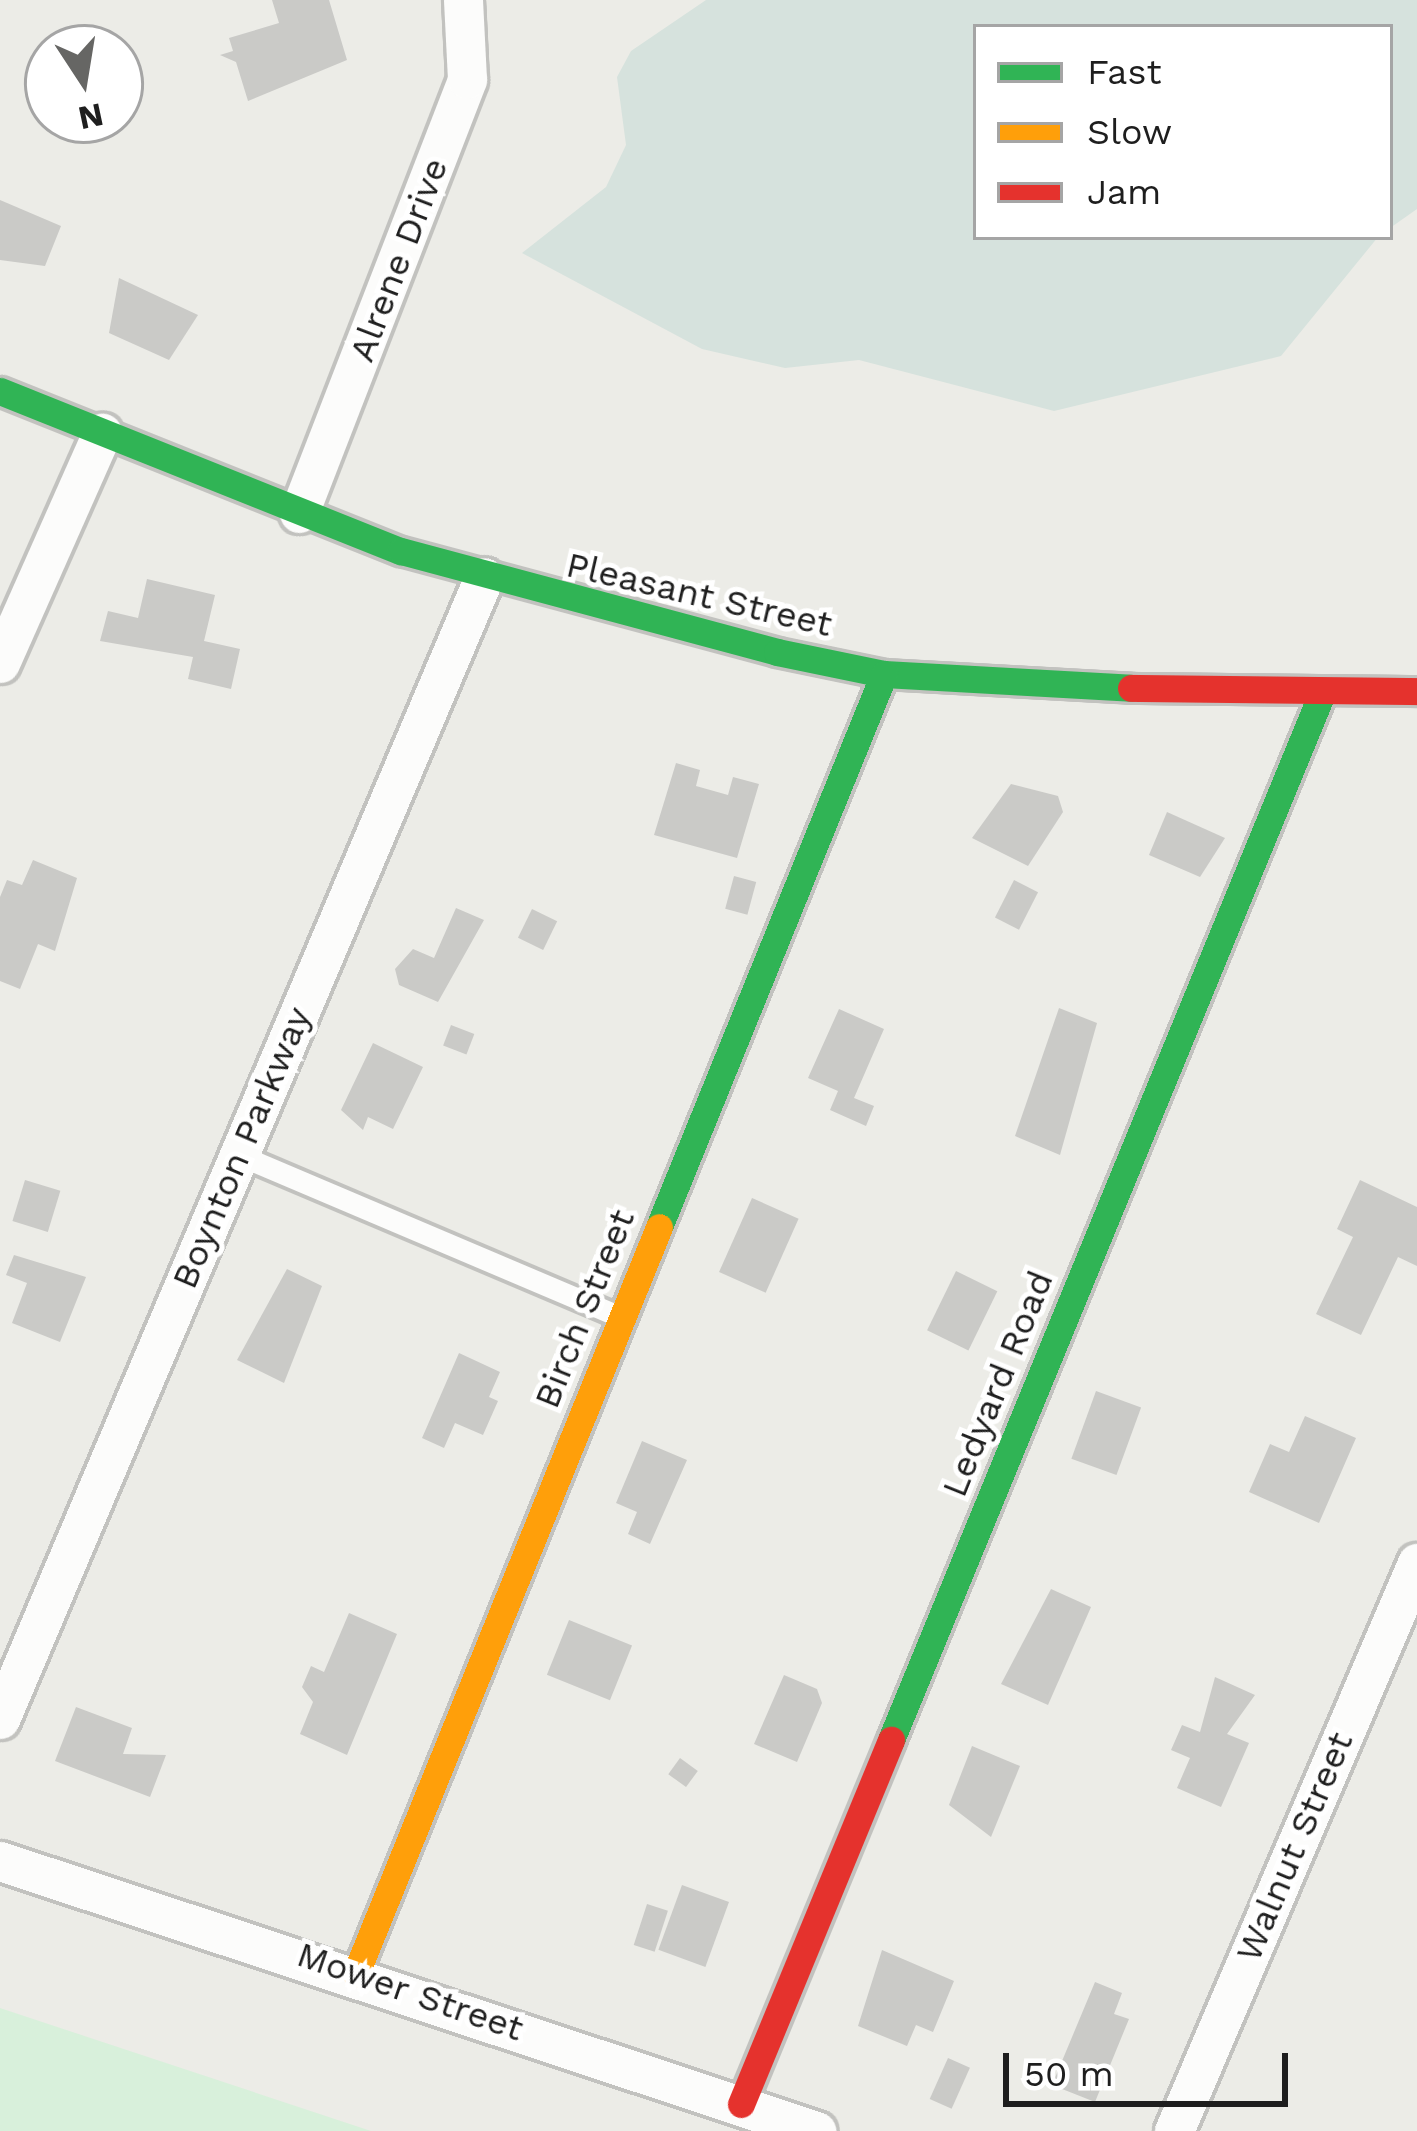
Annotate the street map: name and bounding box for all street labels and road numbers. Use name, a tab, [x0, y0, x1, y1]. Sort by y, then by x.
street label: Alrene Drive	[340, 152, 458, 368]
street label: Pleasant Street	[562, 543, 836, 647]
street label: Boynton Parkway	[163, 1001, 321, 1295]
street label: Birch Street	[526, 1203, 644, 1415]
street label: Ledyard Road	[933, 1265, 1063, 1503]
street label: Walnut Street	[1227, 1726, 1363, 1968]
street label: Mower Street	[291, 1933, 529, 2051]

